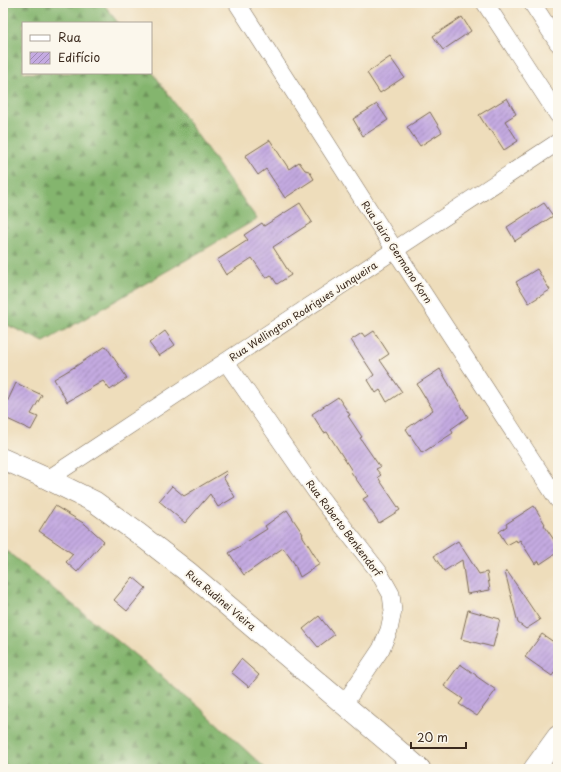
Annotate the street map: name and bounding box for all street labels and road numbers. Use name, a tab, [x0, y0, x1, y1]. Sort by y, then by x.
street label: Rua Jairo Germano Korn	[359, 198, 436, 306]
street label: Rua Wellington Rodrigues Junqueira	[226, 257, 380, 364]
street label: Rua Roberto Benkendorf	[303, 476, 386, 580]
street label: Rua Rudinei Vieira	[183, 566, 259, 633]

